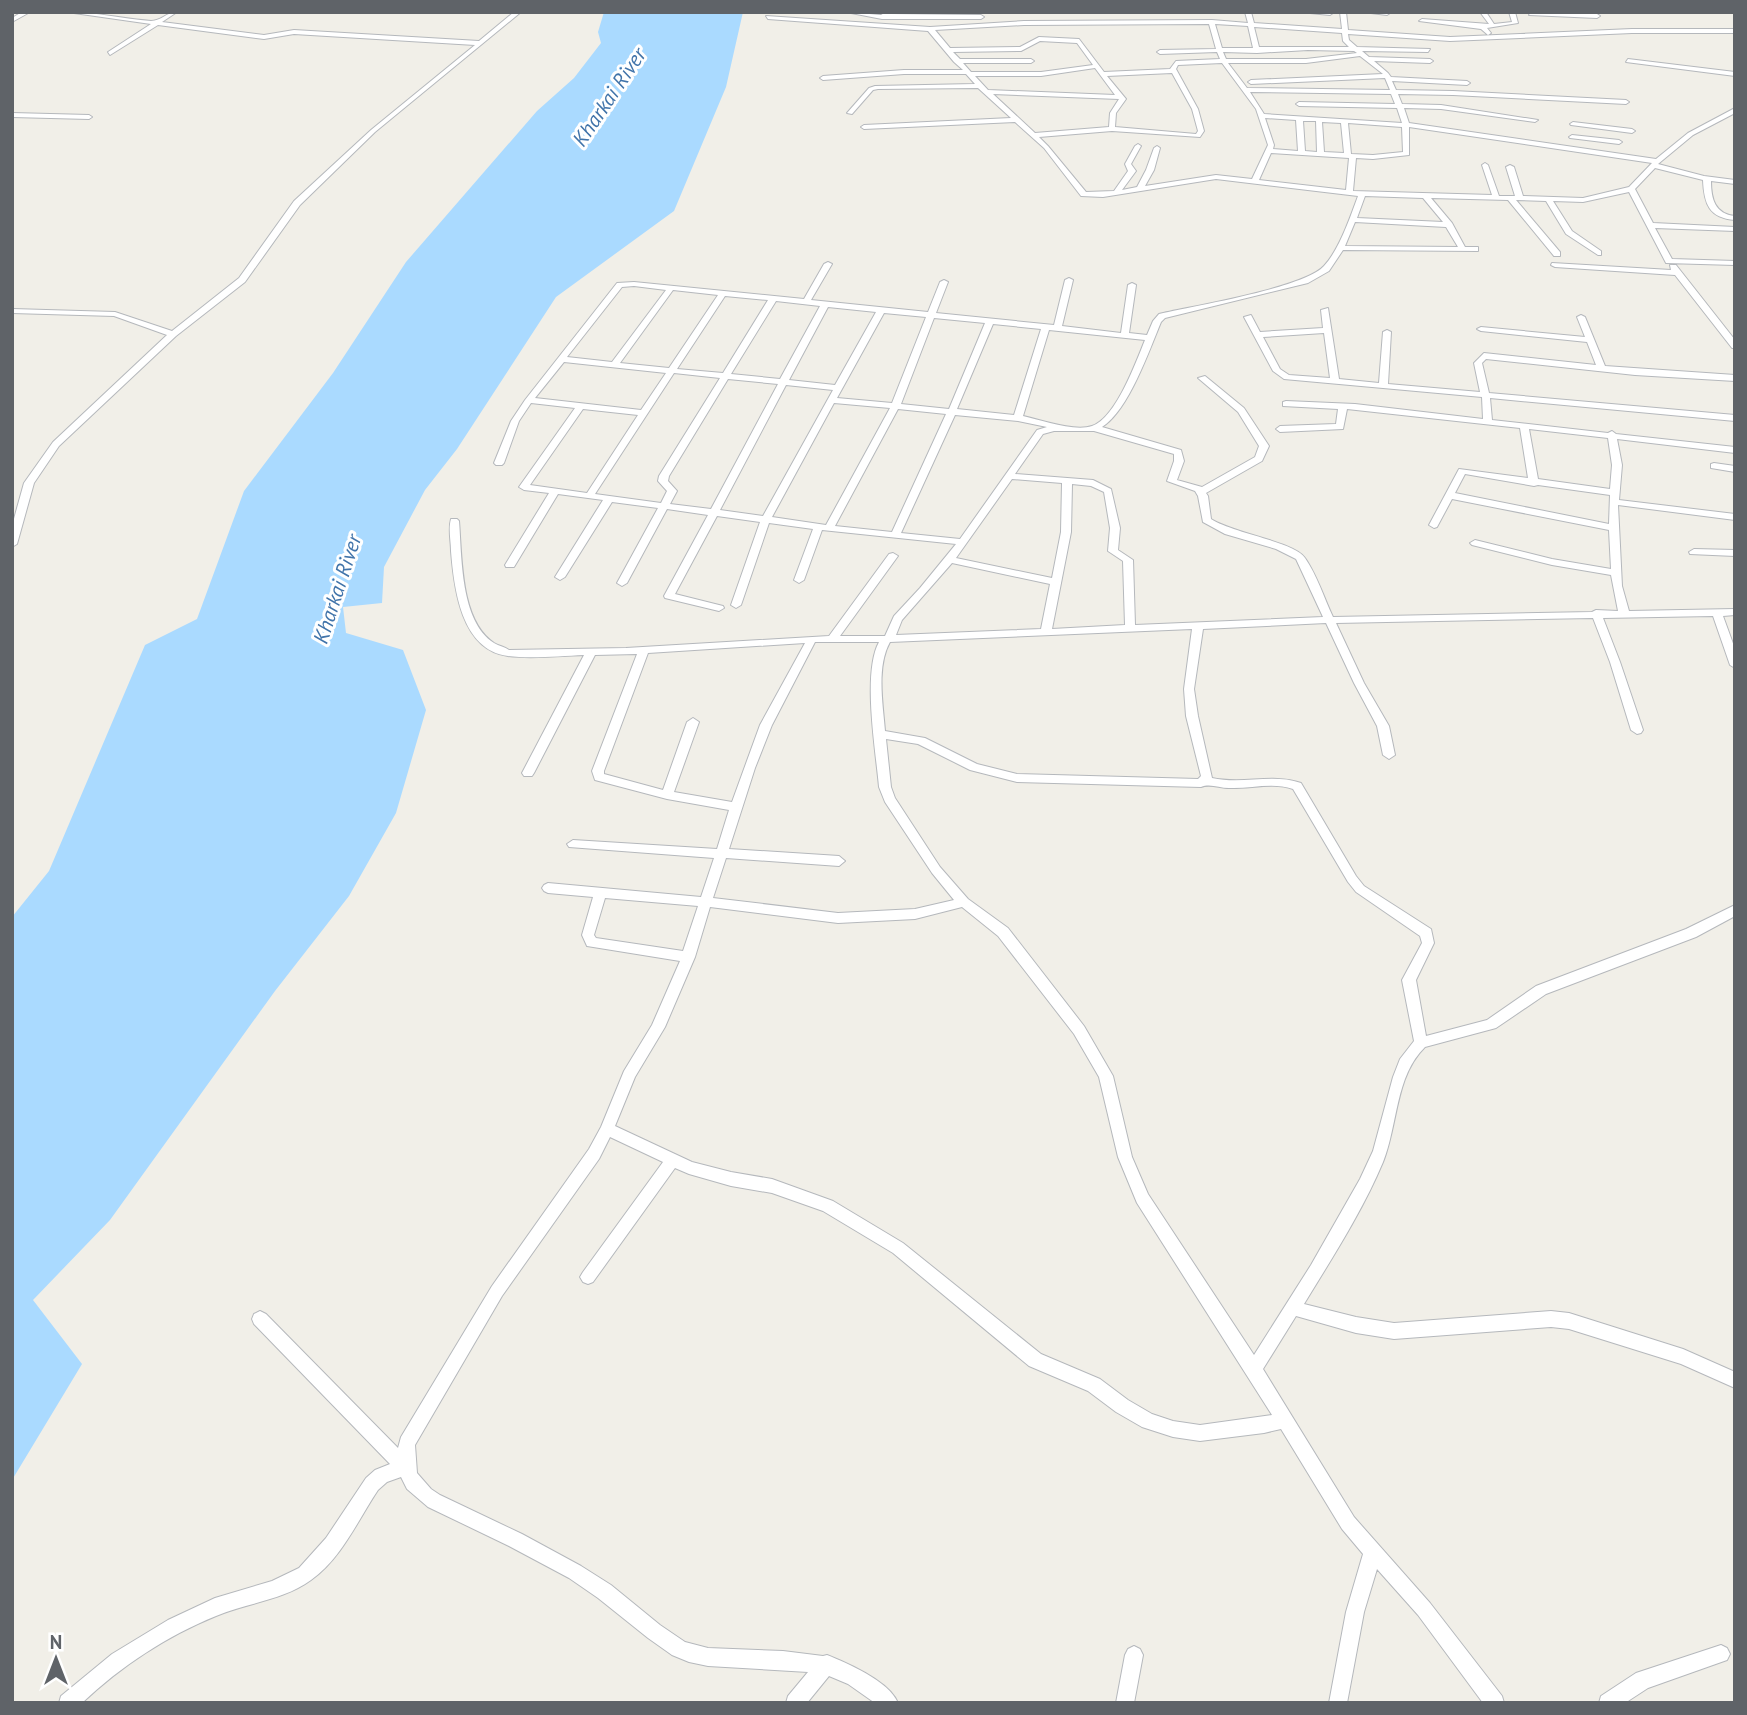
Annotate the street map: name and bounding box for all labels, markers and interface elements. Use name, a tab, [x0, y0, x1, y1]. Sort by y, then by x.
water label: Kharkai River	[566, 41, 653, 151]
water label: Kharkai River	[307, 529, 368, 647]
north arrow	[21, 1624, 91, 1694]
text: N	[50, 1630, 62, 1654]

